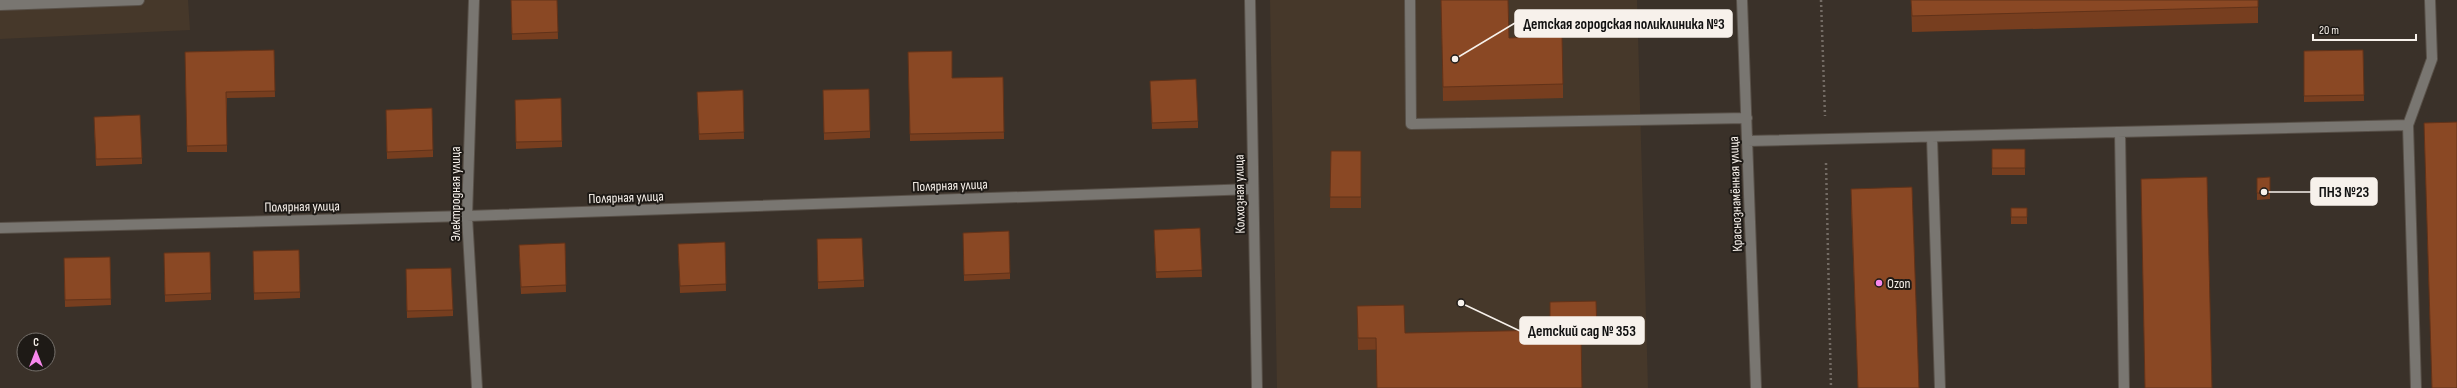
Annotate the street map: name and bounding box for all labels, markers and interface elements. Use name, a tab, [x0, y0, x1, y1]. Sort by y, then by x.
callout: Детская городская поликлиника №3	[1515, 10, 1732, 37]
text: Детская городская поликлиника №3	[1523, 15, 1725, 34]
scale bar	[2313, 16, 2416, 42]
text: 20 m	[2319, 23, 2339, 38]
street label: Краснознамённая улица	[1725, 136, 1746, 252]
street label: Электродная улица	[447, 146, 464, 242]
street label: Колхозная улица	[1230, 154, 1249, 234]
street label: Полярная улица	[912, 176, 988, 195]
callout: ПНЗ №23	[2311, 178, 2377, 205]
text: ПНЗ №23	[2319, 183, 2370, 202]
street label: Полярная улица	[588, 188, 664, 207]
street label: Полярная улица	[264, 197, 340, 216]
place label: Ozon	[1887, 275, 1911, 292]
marker: Ozon	[1874, 278, 1884, 288]
callout: Детский сад № 353	[1520, 317, 1644, 344]
text: Детский сад № 353	[1528, 322, 1636, 341]
north arrow	[16, 332, 56, 372]
text: С	[33, 336, 39, 349]

